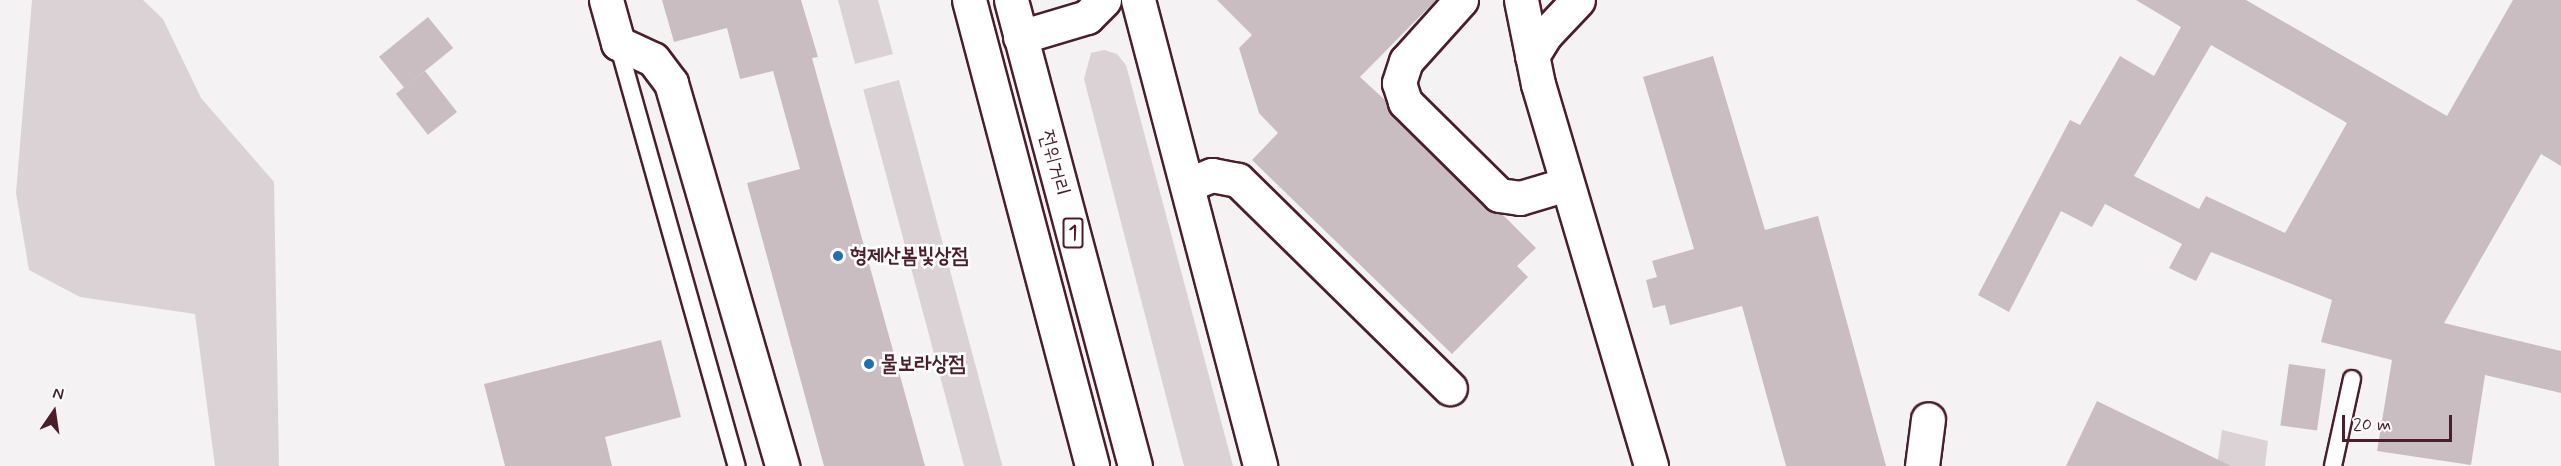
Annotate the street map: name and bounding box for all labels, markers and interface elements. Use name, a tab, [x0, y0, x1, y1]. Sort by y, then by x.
street label: 전위거리	[1033, 127, 1075, 199]
road number: 1	[1062, 216, 1084, 250]
place label: 형제산봄빛상점	[850, 243, 968, 269]
marker: 형제산봄빛상점	[831, 249, 845, 263]
place label: 물보라상점	[881, 351, 965, 377]
marker: 물보라상점	[862, 357, 876, 371]
north arrow	[24, 382, 84, 442]
text: N	[51, 383, 66, 405]
scale bar	[2345, 403, 2454, 441]
text: 20 m	[2353, 413, 2391, 437]

